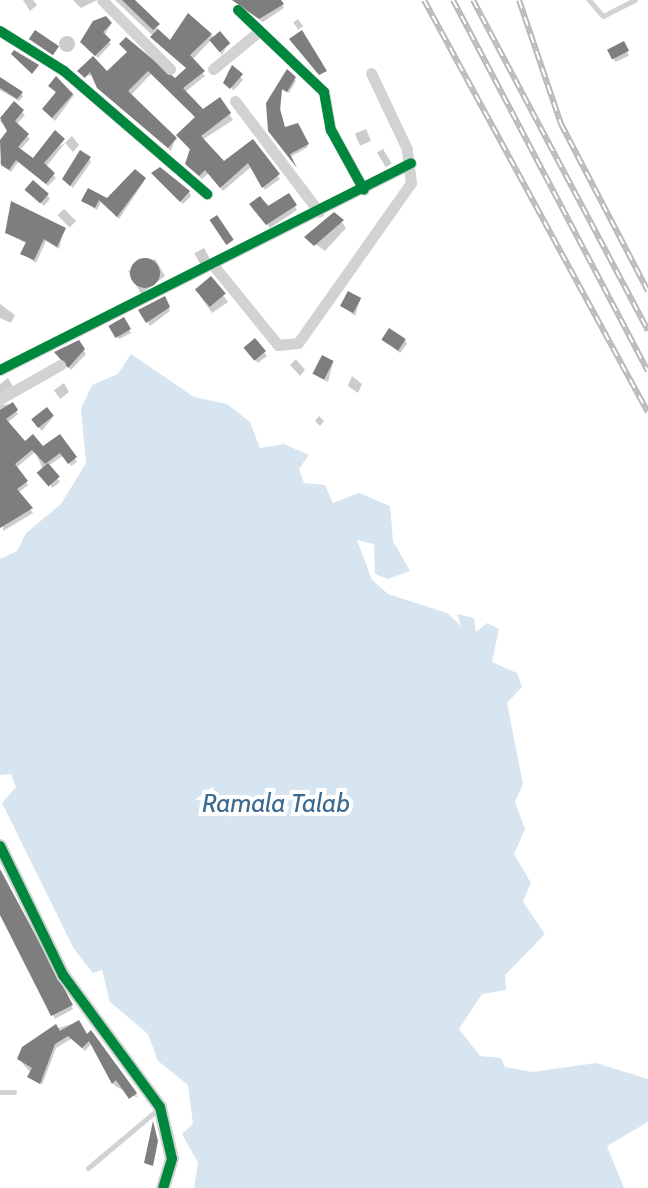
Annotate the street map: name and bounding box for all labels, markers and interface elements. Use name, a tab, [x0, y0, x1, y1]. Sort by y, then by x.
water label: Ramala Talab	[202, 788, 350, 820]

